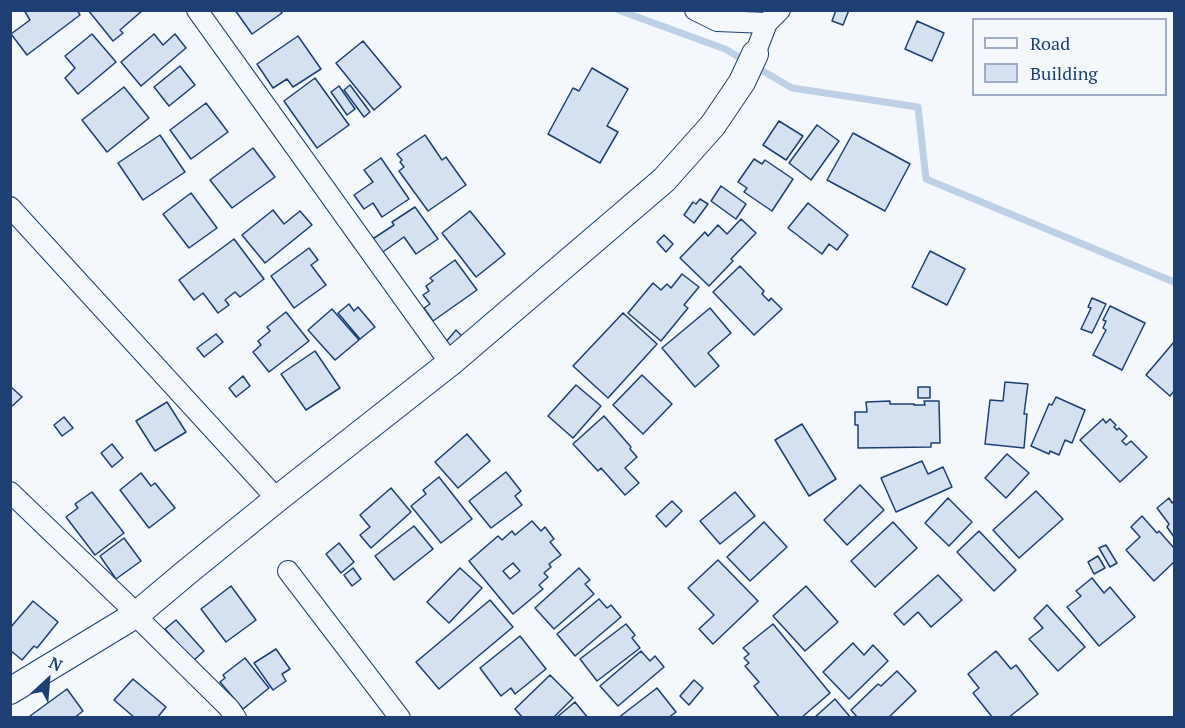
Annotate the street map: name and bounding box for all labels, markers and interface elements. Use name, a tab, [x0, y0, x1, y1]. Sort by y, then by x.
legend	[972, 18, 1167, 96]
text: Road	[1030, 31, 1070, 55]
text: Building	[1030, 61, 1098, 85]
north arrow	[18, 650, 78, 710]
text: N	[46, 651, 66, 676]

